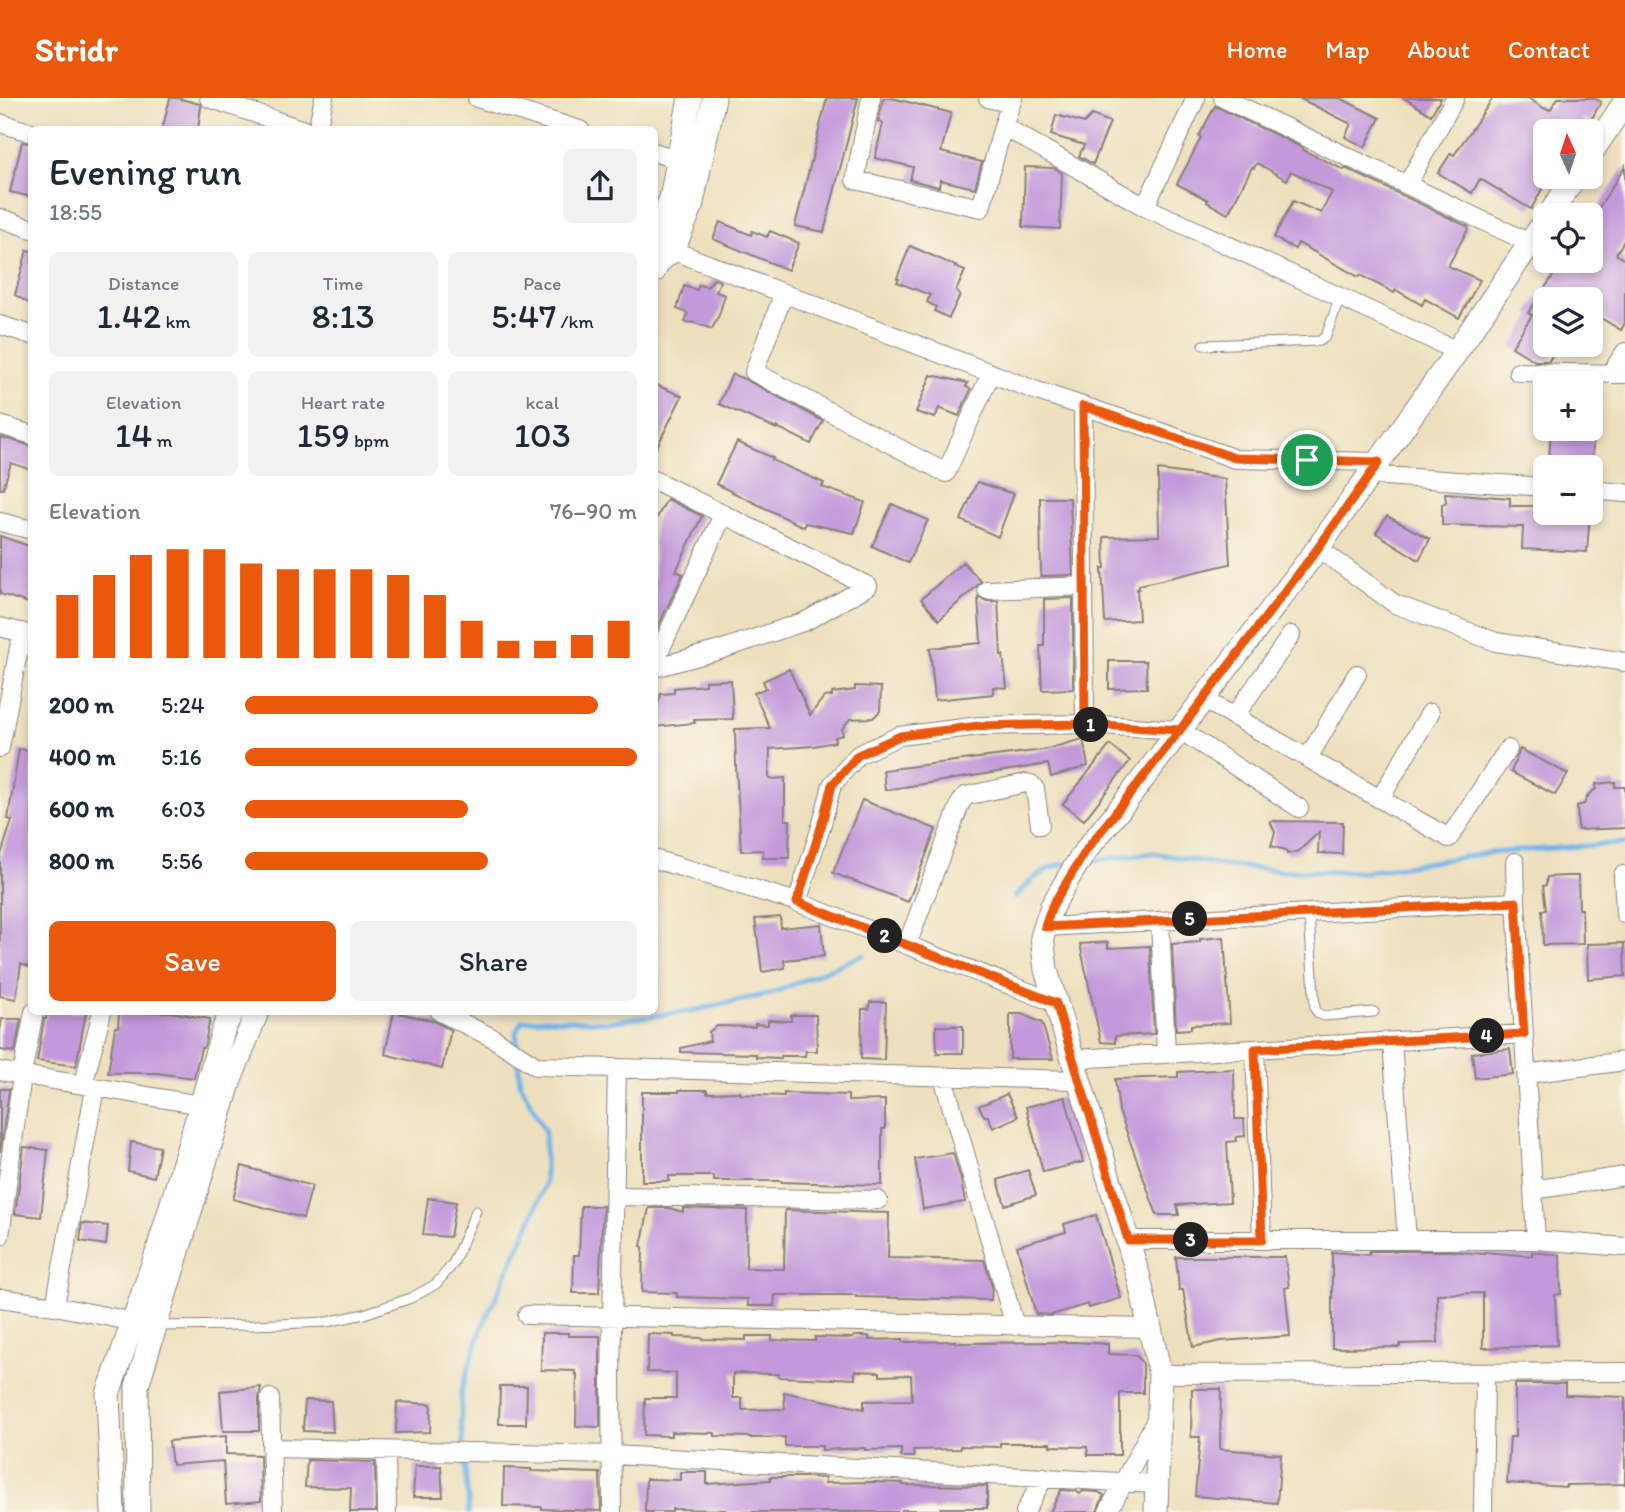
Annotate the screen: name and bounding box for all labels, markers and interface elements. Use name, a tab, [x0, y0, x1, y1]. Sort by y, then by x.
text: Stridr	[35, 30, 118, 69]
text: Home	[1227, 35, 1287, 64]
text: Map	[1325, 35, 1369, 64]
text: About	[1407, 35, 1470, 64]
text: Contact	[1508, 35, 1590, 64]
north arrow	[1533, 119, 1603, 189]
map controls	[1533, 119, 1603, 525]
text: Evening run	[49, 149, 242, 195]
button: share	[563, 149, 637, 223]
text: 18:55	[49, 198, 102, 226]
button: locate	[1533, 203, 1603, 273]
text: Distance	[108, 272, 179, 295]
text: Time	[323, 272, 363, 295]
text: Pace	[523, 272, 561, 295]
button: layers	[1533, 287, 1603, 357]
text: 1.42	[97, 295, 161, 337]
text: 8:13	[311, 295, 375, 337]
text: 5:47	[491, 295, 556, 337]
text: km	[161, 310, 191, 333]
text: /km	[556, 310, 594, 333]
button: +	[1533, 371, 1603, 441]
text: Elevation	[106, 391, 181, 414]
text: Heart rate	[301, 391, 385, 414]
text: kcal	[525, 391, 559, 414]
text: 14	[115, 414, 152, 456]
text: 159	[297, 414, 350, 456]
text: 103	[514, 414, 571, 456]
text: m	[152, 429, 172, 452]
text: bpm	[350, 429, 389, 452]
pin	[1277, 430, 1337, 490]
icon: arrive	[1288, 441, 1326, 479]
button: −	[1533, 455, 1603, 525]
text: Elevation	[49, 497, 140, 525]
text: 76–90 m	[550, 497, 637, 525]
text: 200 m	[49, 691, 114, 719]
text: 5:24	[161, 691, 205, 719]
pin: 1	[1074, 708, 1108, 742]
text: 1	[1086, 713, 1095, 736]
text: 400 m	[49, 743, 116, 771]
text: 5:16	[161, 743, 202, 771]
text: 600 m	[49, 795, 114, 823]
text: 6:03	[161, 795, 206, 823]
text: 800 m	[49, 847, 114, 875]
text: 5:56	[161, 847, 203, 875]
pin: 5	[1172, 902, 1208, 936]
text: 5	[1185, 907, 1194, 930]
pin: 2	[868, 918, 903, 954]
button: Save	[49, 921, 336, 1001]
button: Share	[350, 921, 637, 1001]
text: 2	[880, 924, 890, 947]
pin: 4	[1470, 1018, 1504, 1054]
text: 4	[1481, 1024, 1492, 1047]
pin: 3	[1174, 1222, 1208, 1258]
text: 3	[1185, 1228, 1196, 1251]

